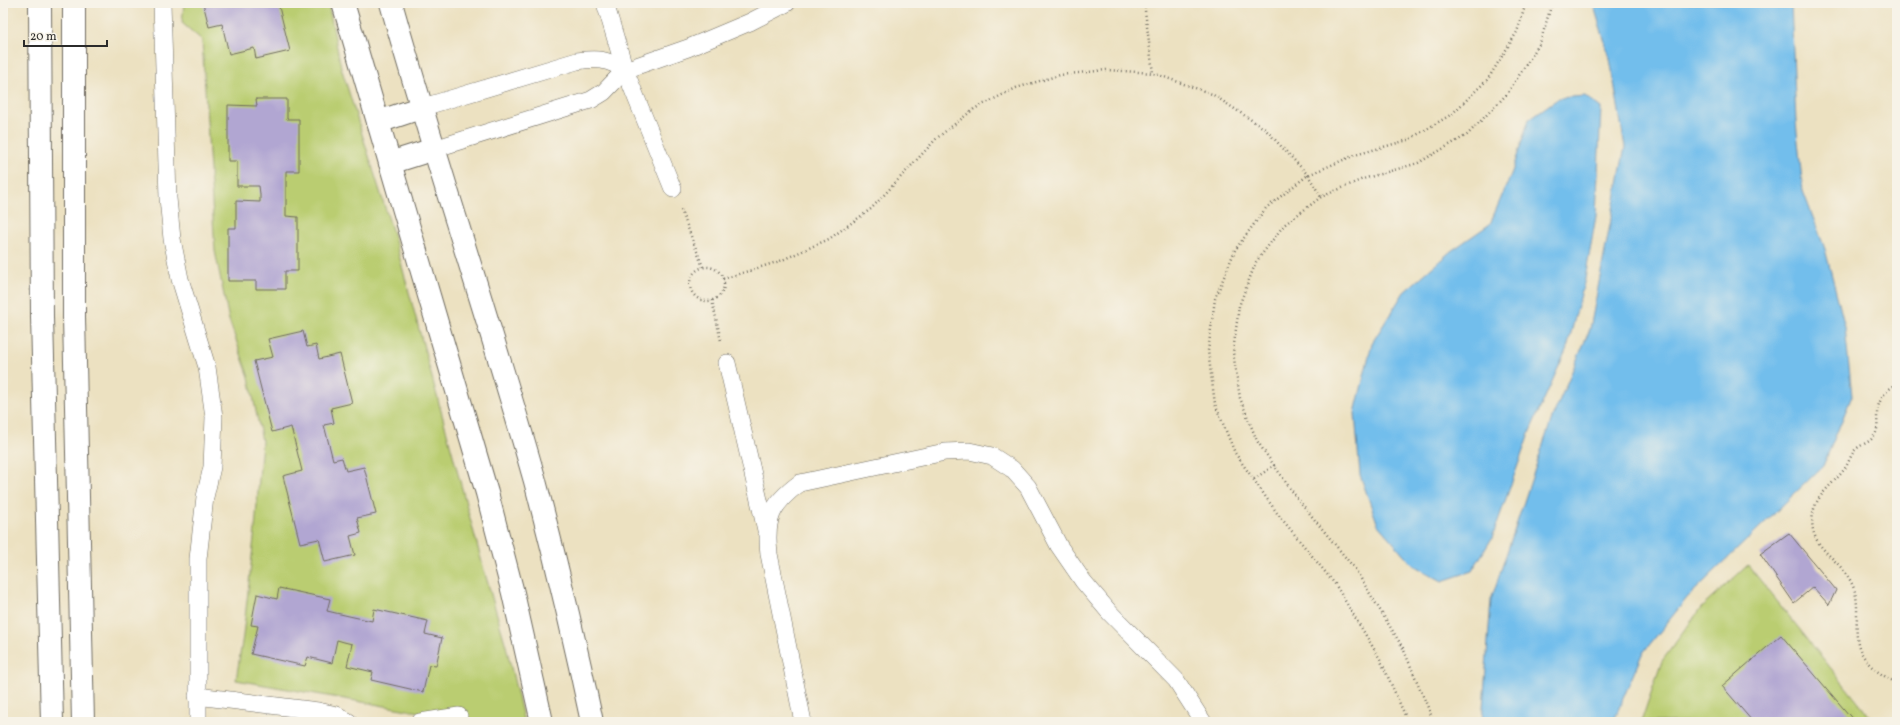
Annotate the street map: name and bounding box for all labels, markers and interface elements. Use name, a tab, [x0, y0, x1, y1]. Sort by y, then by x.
scale bar	[24, 22, 107, 48]
text: 20 m	[30, 29, 57, 45]

